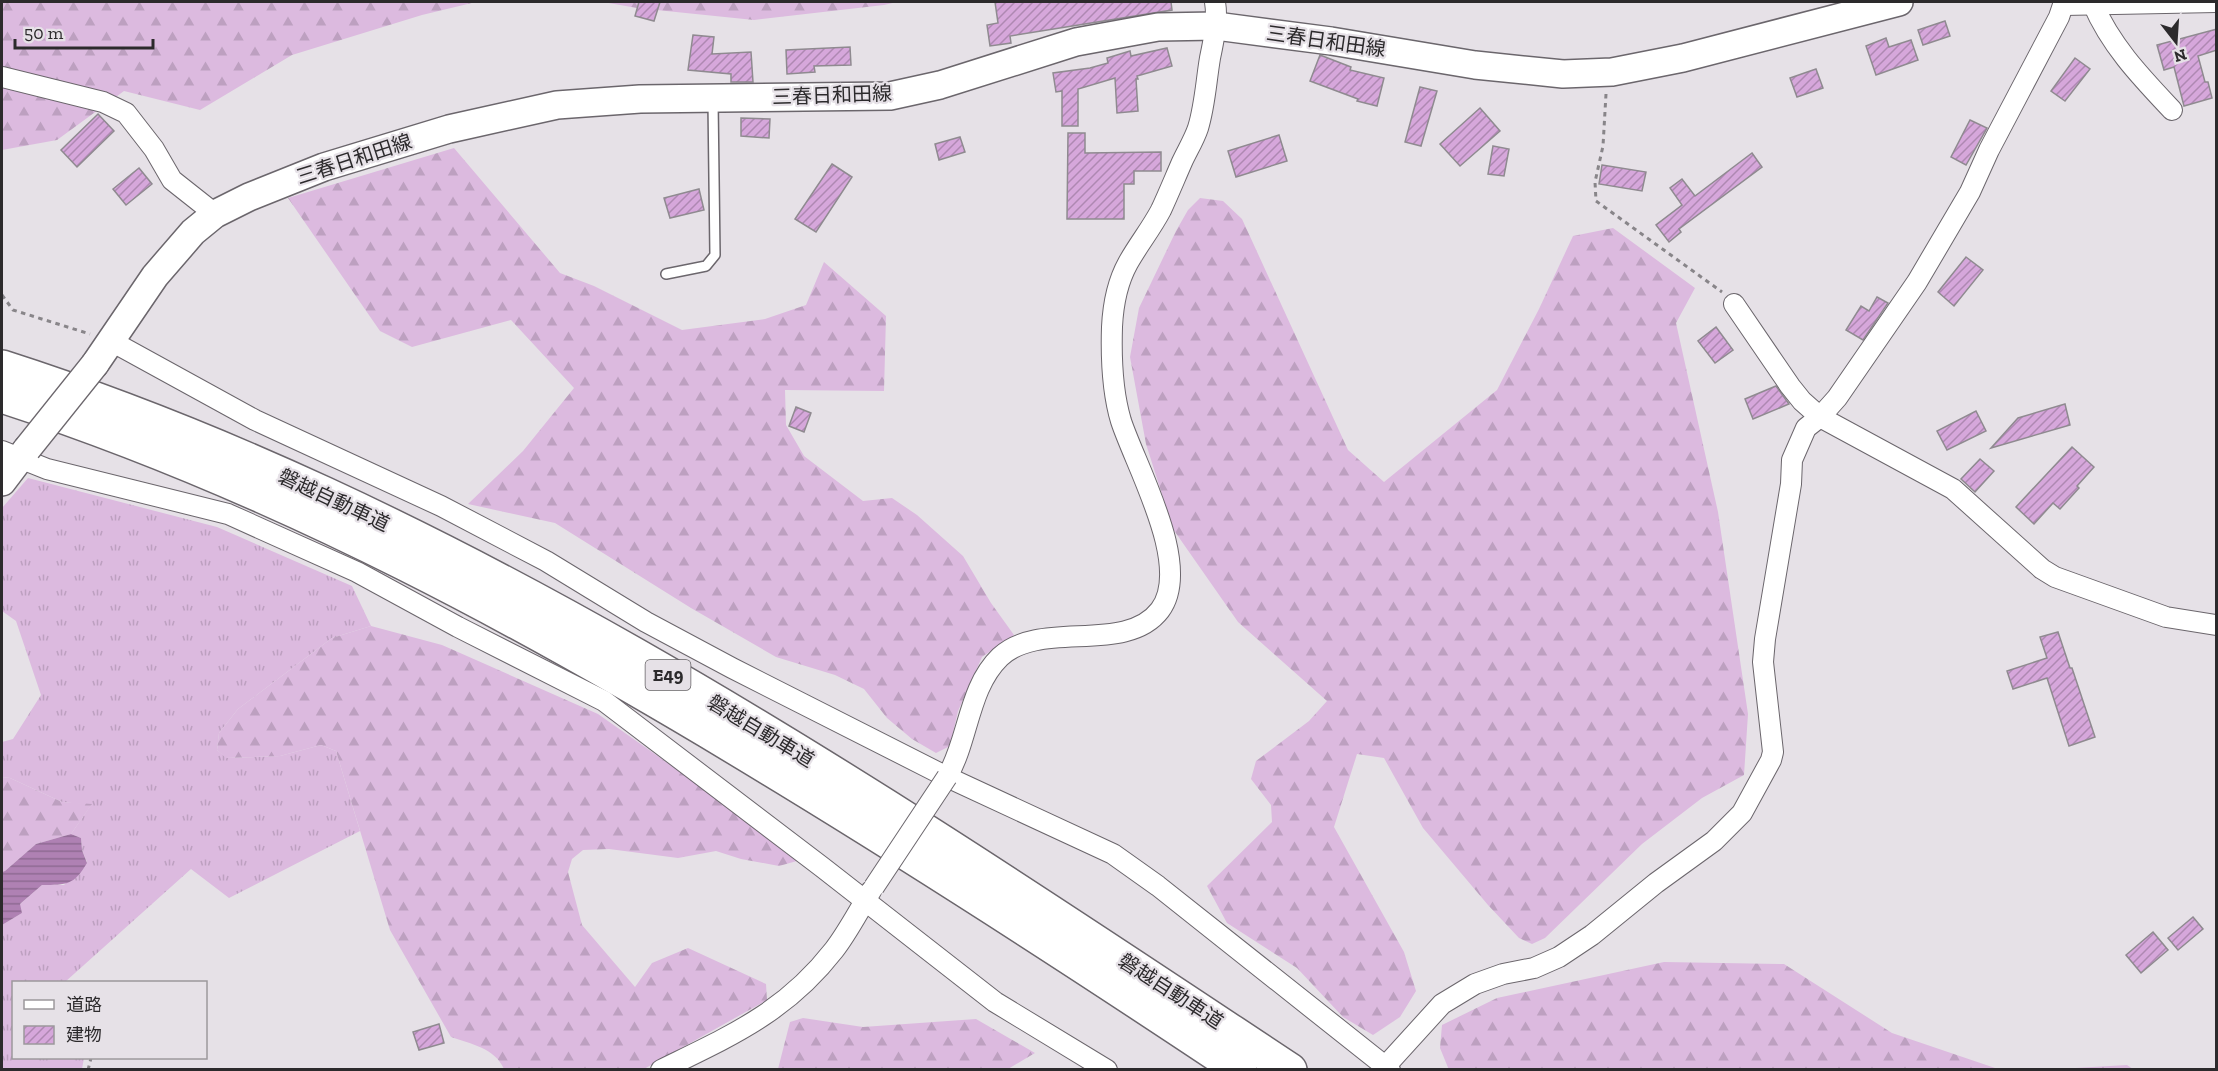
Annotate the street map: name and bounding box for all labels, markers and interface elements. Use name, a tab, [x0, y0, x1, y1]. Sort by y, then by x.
scale bar	[15, 12, 153, 50]
north arrow	[2146, 12, 2206, 72]
street label: 三春日和田線	[1265, 21, 1387, 61]
text: 50 m	[24, 22, 64, 44]
text: N	[2172, 45, 2189, 67]
street label: 三春日和田線	[772, 81, 892, 109]
street label: 三春日和田線	[293, 129, 415, 189]
street label: 磐越自動車道	[275, 464, 393, 536]
road number: E49	[646, 660, 690, 690]
street label: 磐越自動車道	[703, 690, 819, 772]
street label: 磐越自動車道	[1114, 948, 1228, 1034]
legend	[12, 981, 207, 1059]
text: 道路	[66, 994, 102, 1016]
text: 建物	[66, 1024, 102, 1046]

